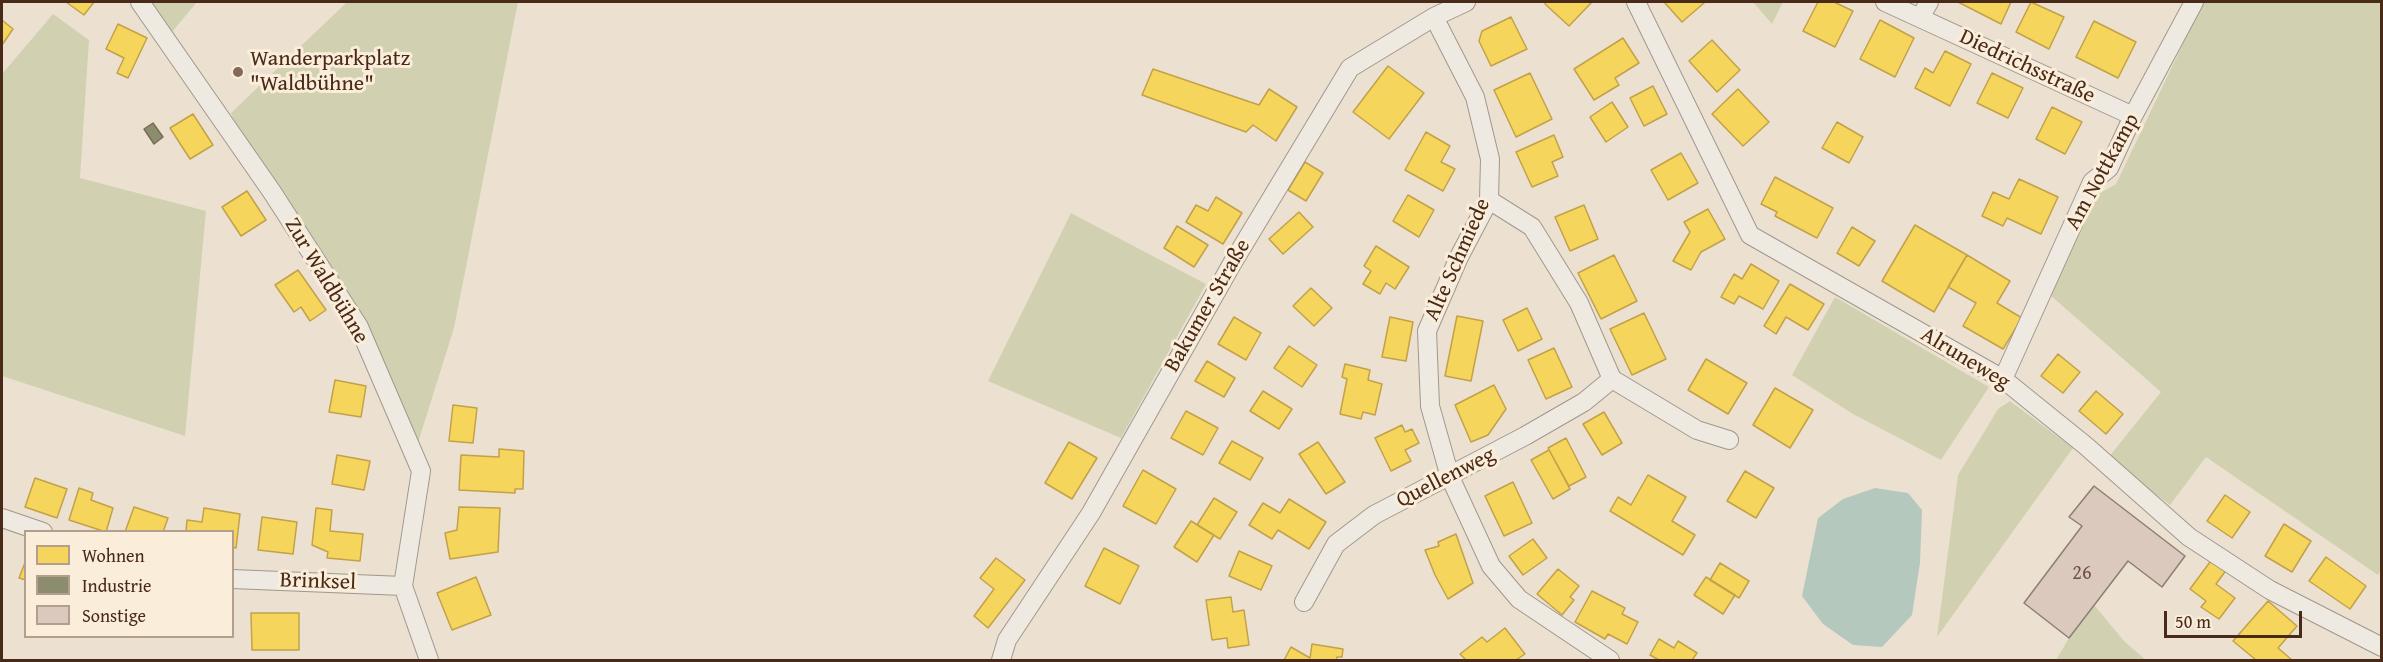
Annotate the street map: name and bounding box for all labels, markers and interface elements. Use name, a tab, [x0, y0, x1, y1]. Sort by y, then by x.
street label: Diedrichsstraße	[1955, 24, 2099, 110]
place label: Wanderparkplatz "Waldbühne"	[250, 46, 410, 98]
marker: Wanderparkplatz "Waldbühne"	[231, 65, 245, 79]
street label: Am Nottkamp	[2060, 109, 2146, 235]
street label: Alte Schmiede	[1419, 195, 1497, 325]
street label: Zur Waldbühne	[278, 213, 374, 349]
street label: Bakumer Straße	[1159, 235, 1257, 377]
street label: Alruneweg	[1916, 322, 2014, 396]
street label: Quellenweg	[1392, 442, 1500, 514]
legend	[24, 530, 234, 638]
text: Wohnen	[82, 542, 145, 569]
house number: 26	[2072, 562, 2092, 586]
street label: Brinksel	[279, 567, 357, 597]
text: Industrie	[82, 572, 151, 599]
scale bar	[2167, 599, 2305, 637]
text: Sonstige	[82, 602, 146, 629]
text: 50 m	[2175, 608, 2211, 635]

